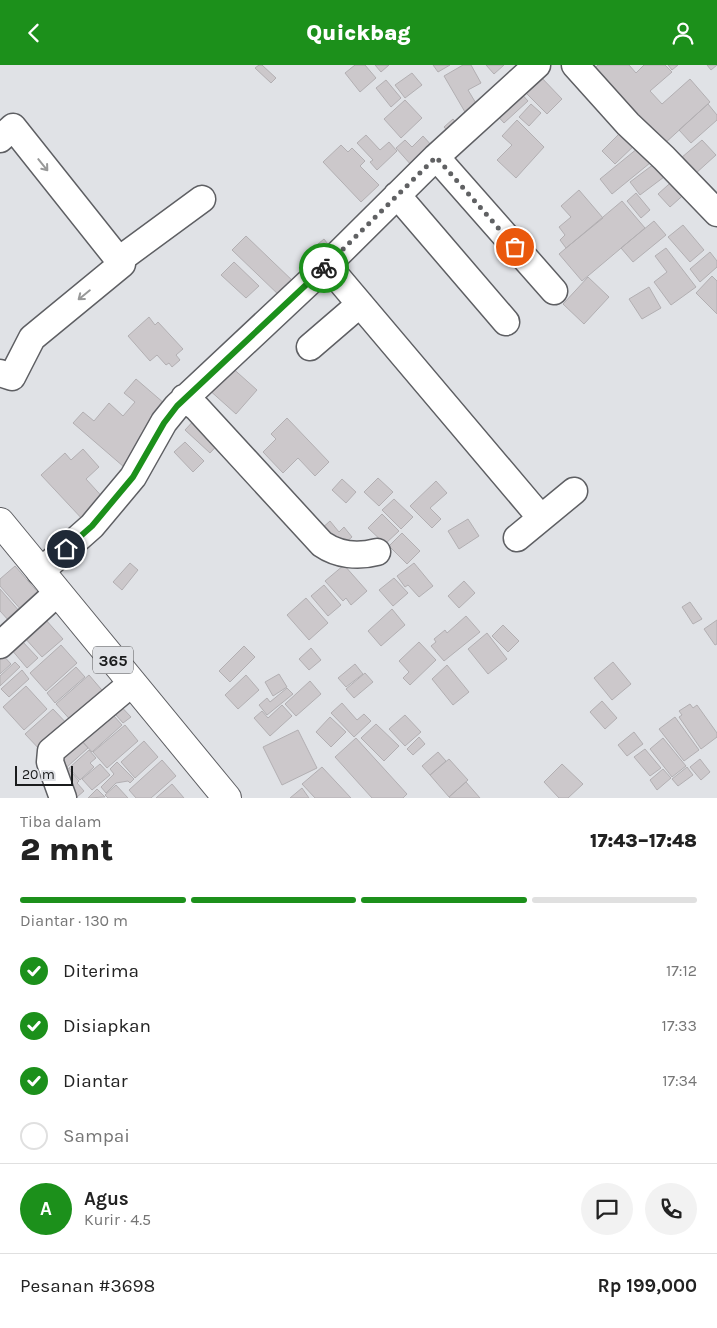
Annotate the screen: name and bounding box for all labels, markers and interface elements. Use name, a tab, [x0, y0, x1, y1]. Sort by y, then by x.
icon: back	[20, 19, 48, 47]
icon: person	[669, 19, 697, 47]
text: Quickbag	[306, 20, 411, 46]
one-way arrow	[38, 158, 49, 171]
pin	[494, 226, 536, 268]
icon: bag	[501, 233, 529, 261]
courier	[299, 243, 349, 293]
icon: bike	[310, 254, 338, 282]
one-way arrow	[78, 289, 91, 300]
pin	[45, 528, 87, 570]
icon: home	[52, 535, 80, 563]
road number: 365	[93, 647, 133, 673]
scale bar	[15, 763, 72, 786]
text: 20 m	[22, 766, 55, 783]
text: Tiba dalam	[20, 812, 101, 831]
text: 17:43–17:48	[590, 830, 697, 852]
text: 2 mnt	[20, 831, 114, 868]
text: Diantar · 130 m	[20, 911, 128, 930]
icon: check	[20, 957, 48, 985]
text: Diterima	[63, 960, 139, 982]
text: 17:12	[666, 961, 697, 980]
icon: check	[20, 1012, 48, 1040]
text: Disiapkan	[63, 1015, 151, 1037]
text: 17:33	[662, 1016, 697, 1035]
icon: check	[20, 1067, 48, 1095]
text: Diantar	[63, 1070, 128, 1092]
text: 17:34	[662, 1071, 697, 1090]
text: Sampai	[63, 1125, 130, 1147]
button: chat	[581, 1183, 633, 1235]
button: phone	[645, 1183, 697, 1235]
text: Agus	[84, 1188, 129, 1210]
text: A	[40, 1198, 52, 1220]
text: Kurir · 4.5	[84, 1210, 151, 1229]
text: Pesanan #3698	[20, 1275, 155, 1297]
text: Rp 199,000	[598, 1275, 697, 1297]

